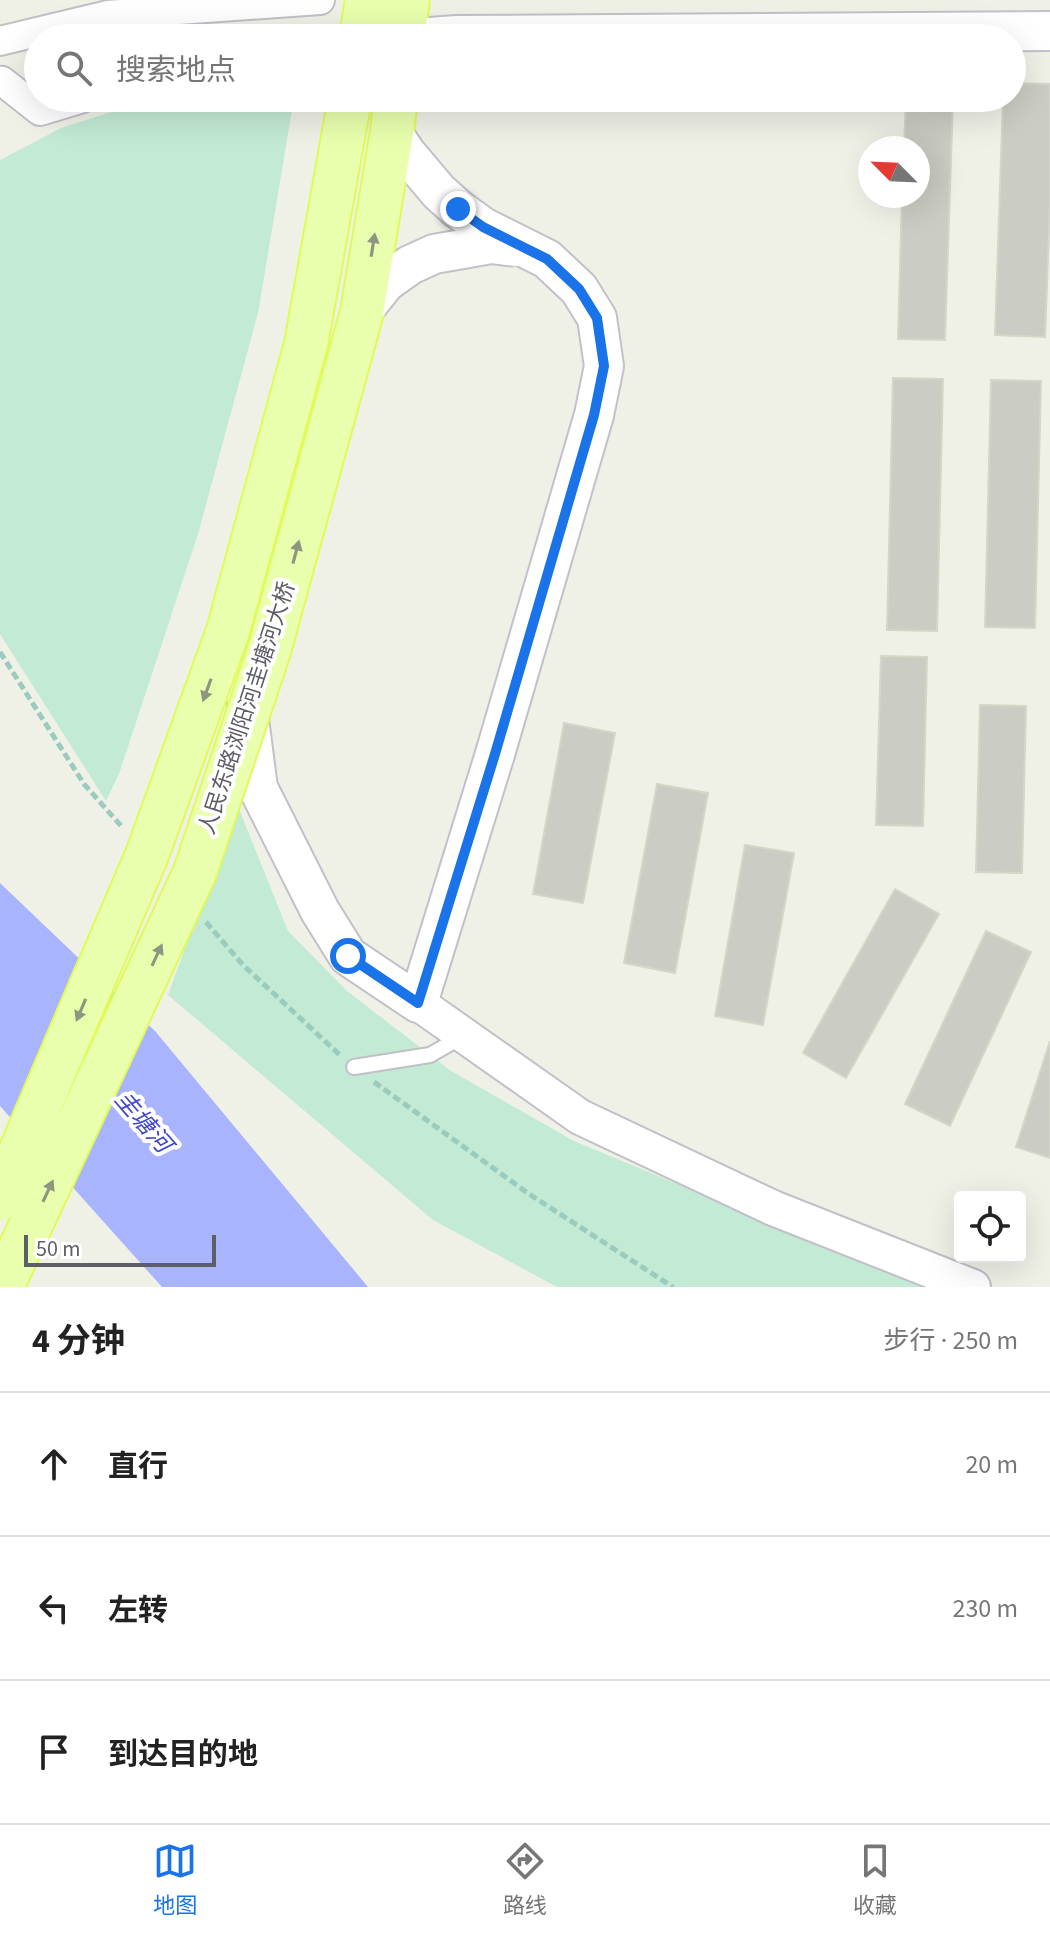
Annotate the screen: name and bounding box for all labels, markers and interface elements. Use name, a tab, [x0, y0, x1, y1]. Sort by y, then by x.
search box	[24, 24, 1026, 112]
icon: search	[52, 46, 96, 90]
text: 搜索地点	[116, 49, 236, 92]
north arrow	[858, 136, 930, 208]
route end	[440, 191, 476, 227]
one-way arrow	[368, 233, 380, 258]
one-way arrow	[291, 539, 303, 564]
street label: 人民东路浏阳河圭塘河大桥	[191, 578, 303, 838]
one-way arrow	[200, 678, 212, 702]
route start	[330, 938, 366, 974]
one-way arrow	[150, 944, 164, 967]
one-way arrow	[75, 998, 88, 1022]
water label: 圭塘河	[106, 1083, 182, 1164]
one-way arrow	[41, 1180, 55, 1203]
map controls	[954, 1191, 1026, 1263]
button: locate	[954, 1191, 1026, 1263]
scale bar	[24, 1231, 216, 1267]
text: 50 m	[36, 1233, 81, 1265]
text: 4 分钟	[32, 1317, 125, 1366]
text: 步行 · 250 m	[884, 1322, 1018, 1359]
icon: ahead	[32, 1442, 76, 1486]
text: 直行	[108, 1445, 168, 1488]
text: 20 m	[965, 1446, 1018, 1483]
icon: left	[32, 1586, 76, 1630]
text: 左转	[108, 1589, 168, 1632]
text: 230 m	[952, 1590, 1018, 1627]
icon: arrive	[32, 1730, 76, 1774]
text: 到达目的地	[108, 1733, 258, 1776]
tab: 地图	[153, 1839, 197, 1922]
tab: 路线	[503, 1839, 547, 1922]
tab: 收藏	[853, 1839, 897, 1922]

